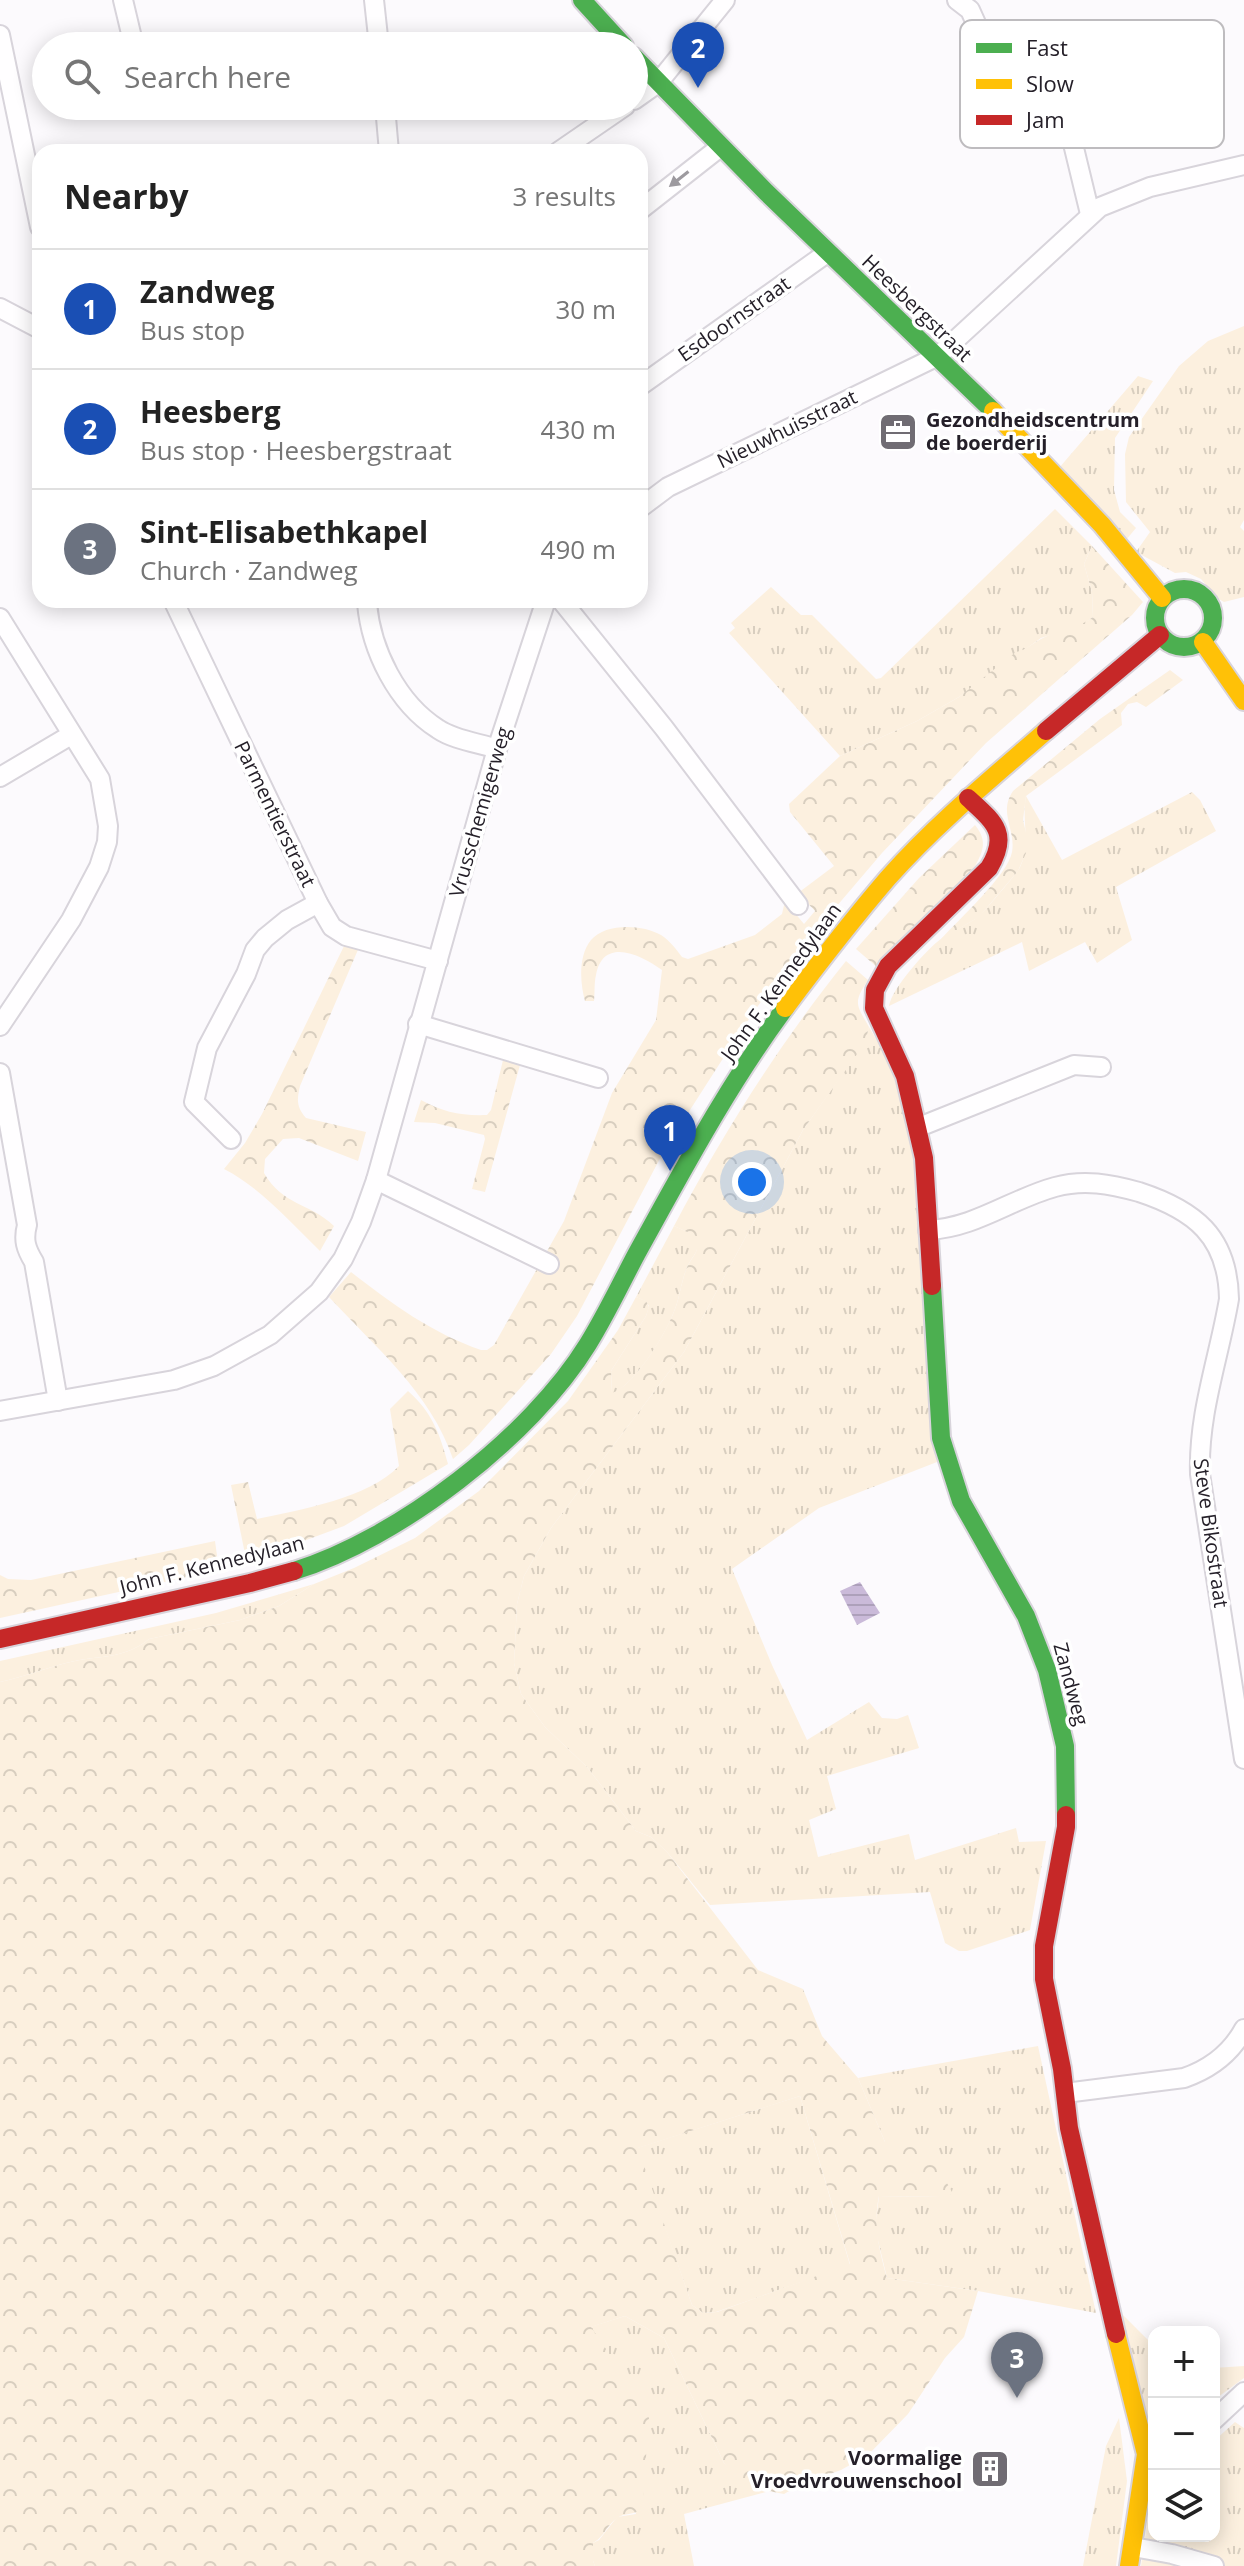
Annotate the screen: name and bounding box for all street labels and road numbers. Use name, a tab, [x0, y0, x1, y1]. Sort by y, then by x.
street label: Heesbergstraat	[856, 248, 978, 367]
street label: Esdoornstraat	[672, 270, 795, 367]
street label: Nieuwhuisstraat	[712, 383, 861, 474]
street label: Vrusschemigerweg	[442, 723, 517, 900]
street label: Parmentierstraat	[228, 736, 322, 891]
street label: John F. Kennedylaan	[713, 897, 847, 1068]
street label: Steve Bikostraat	[1188, 1457, 1235, 1609]
street label: John F. Kennedylaan	[115, 1529, 307, 1601]
street label: Zandweg	[1047, 1639, 1096, 1728]

